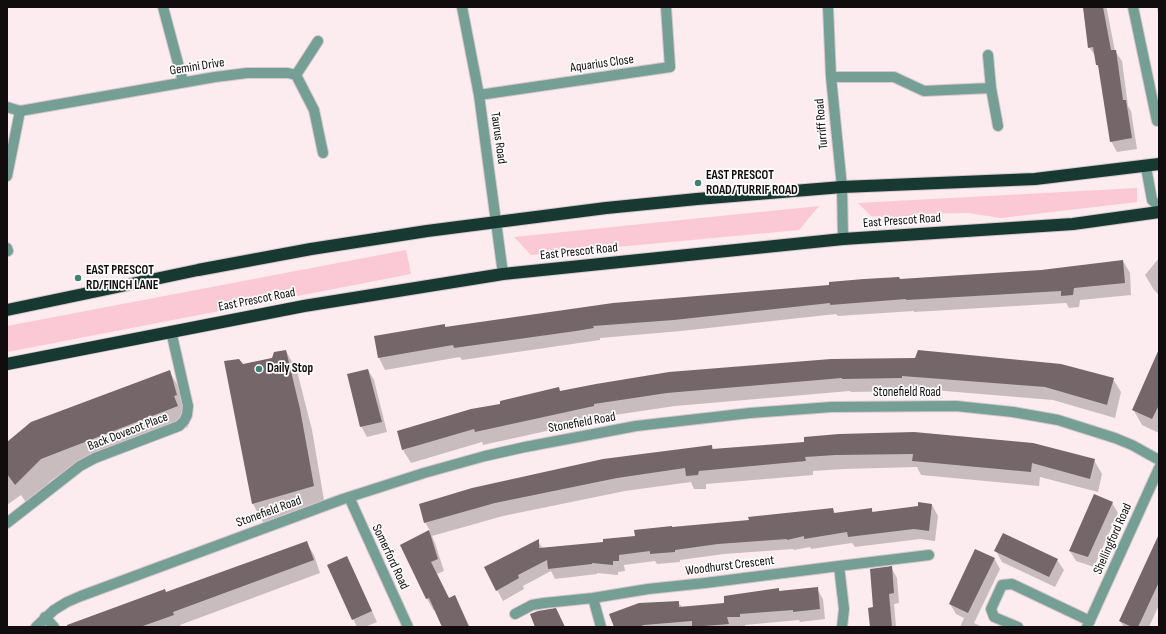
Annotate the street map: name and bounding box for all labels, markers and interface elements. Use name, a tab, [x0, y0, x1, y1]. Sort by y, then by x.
street label: Aquarius Close	[569, 52, 635, 76]
street label: Gemini Drive	[168, 55, 226, 79]
street label: Turriff Road	[812, 98, 832, 150]
street label: Taurus Road	[487, 111, 509, 165]
place label: EAST PRESCOT ROAD/TURRIF ROAD	[706, 168, 798, 199]
marker: EAST PRESCOT ROAD/TURRIF ROAD	[693, 178, 703, 188]
street label: East Prescot Road	[863, 210, 941, 232]
street label: East Prescot Road	[539, 240, 619, 264]
place label: EAST PRESCOT RD/FINCH LANE	[86, 263, 158, 294]
marker: EAST PRESCOT RD/FINCH LANE	[73, 273, 83, 283]
street label: East Prescot Road	[217, 285, 297, 315]
place label: Daily Stop	[267, 361, 313, 377]
marker: Daily Stop	[254, 364, 264, 374]
street label: Stonefield Road	[873, 385, 941, 401]
street label: Stonefield Road	[547, 409, 617, 437]
street label: Back Dovecot Place	[86, 410, 170, 454]
street label: Stonefield Road	[234, 493, 304, 531]
street label: Shellingford Road	[1090, 501, 1136, 577]
street label: Somerford Road	[368, 522, 412, 592]
street label: Woodhurst Crescent	[685, 553, 775, 579]

